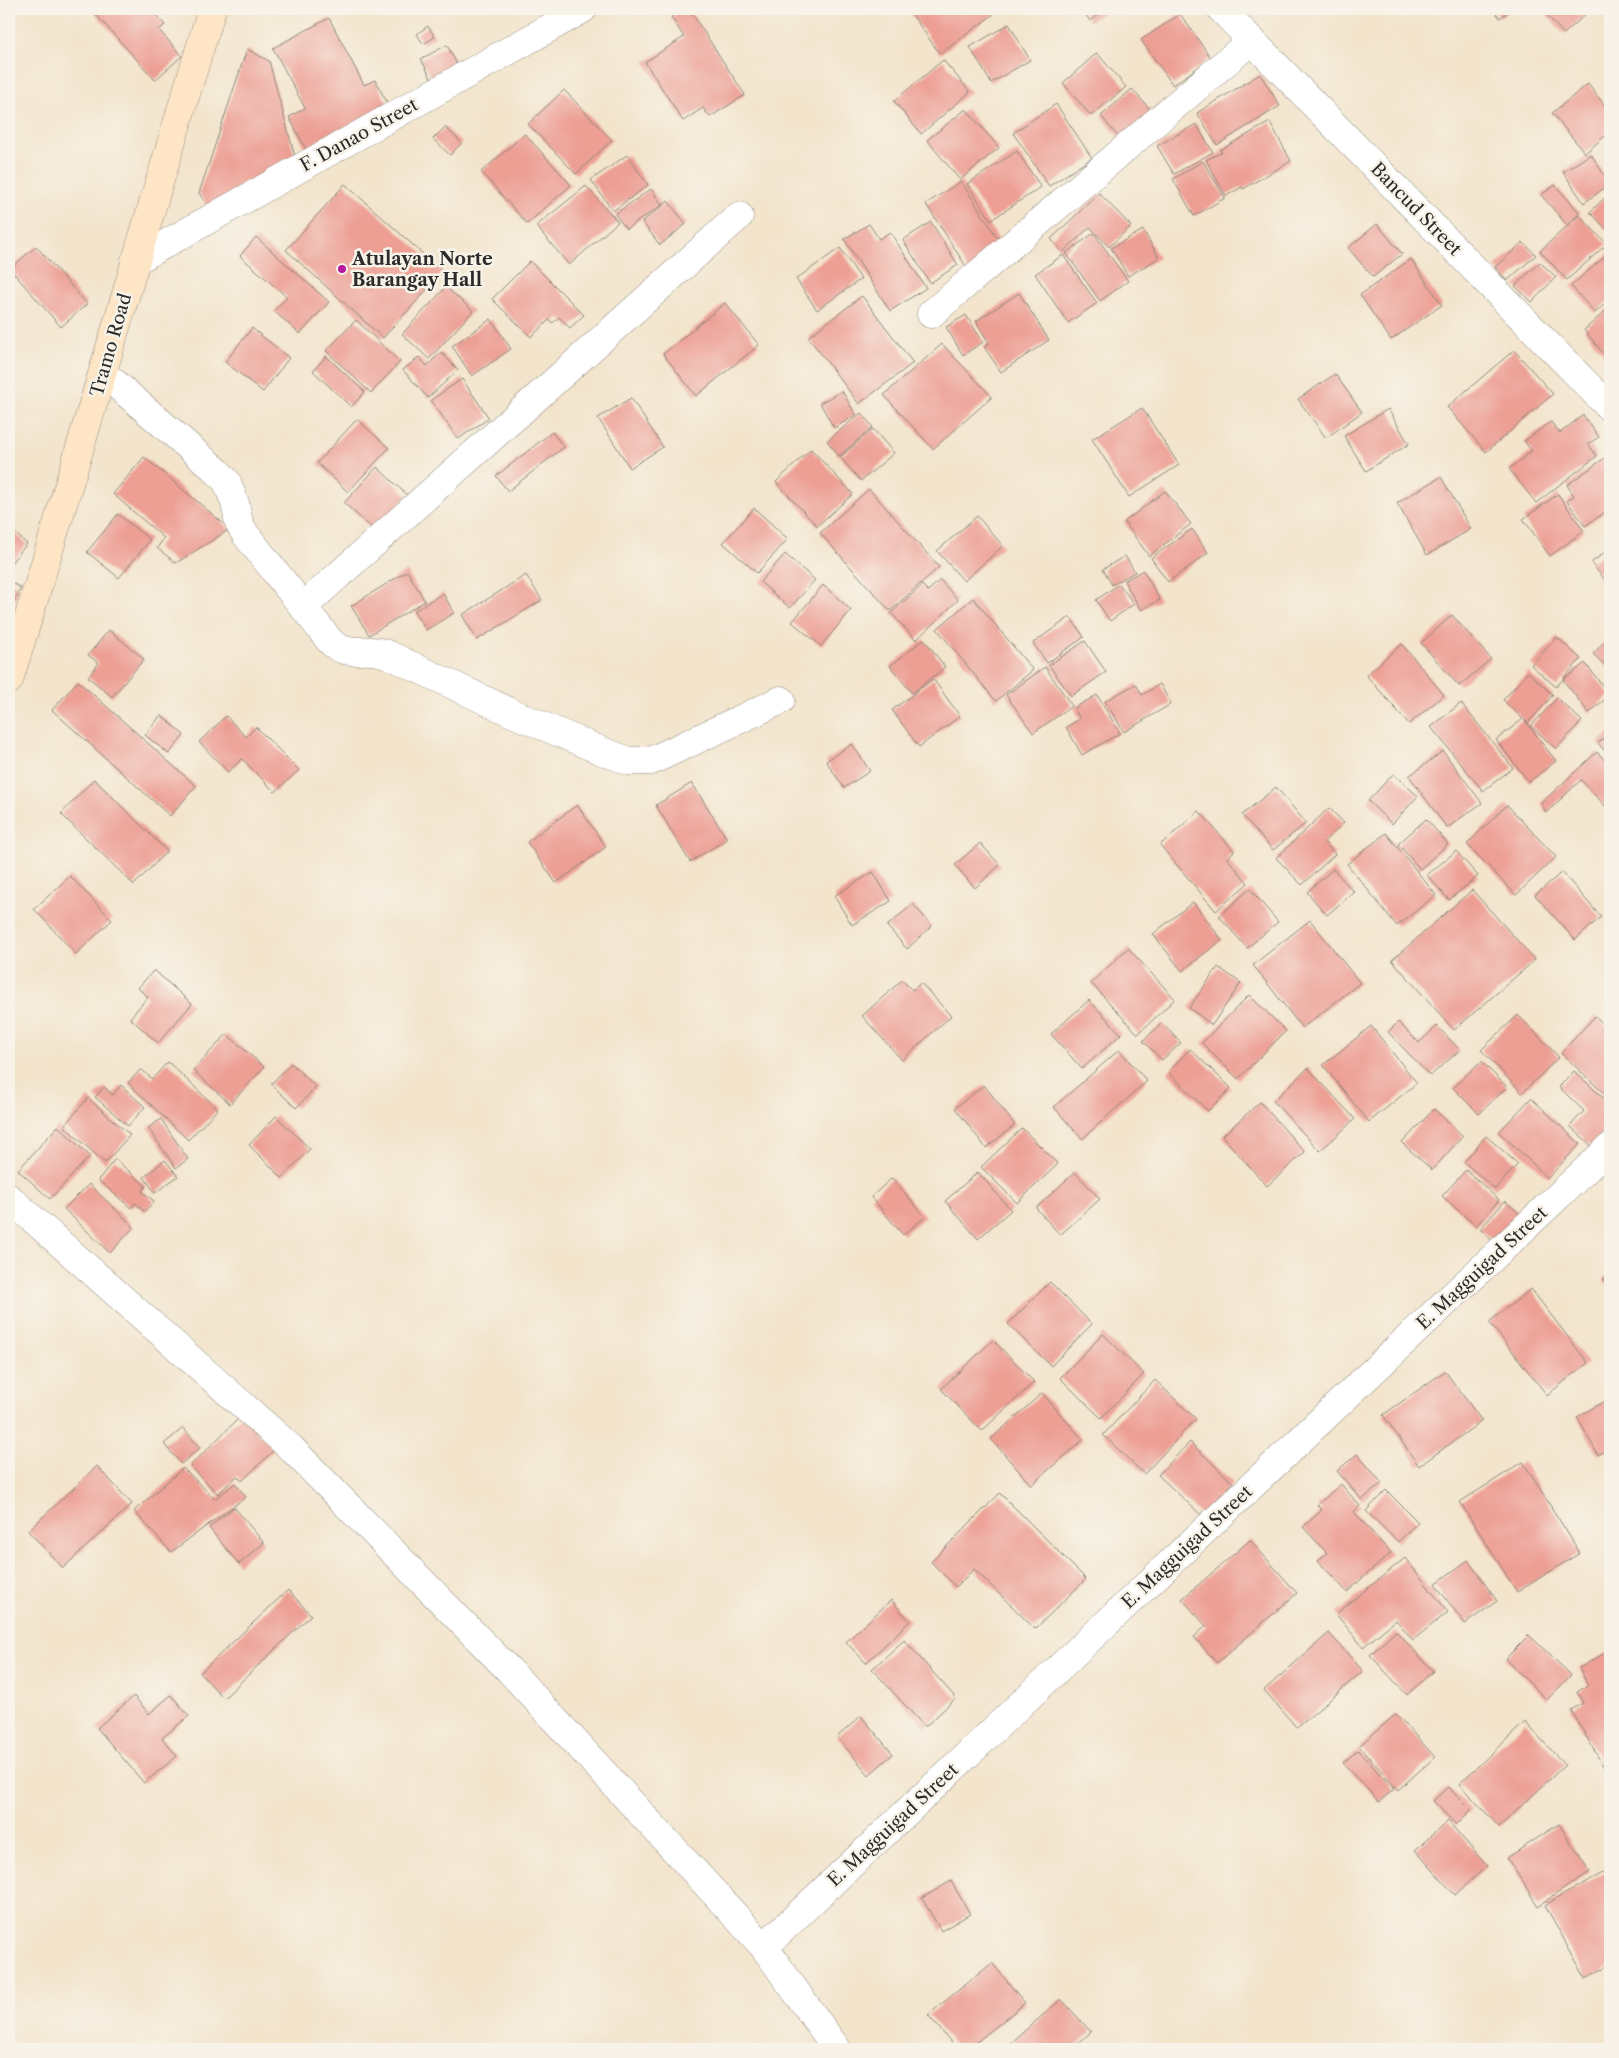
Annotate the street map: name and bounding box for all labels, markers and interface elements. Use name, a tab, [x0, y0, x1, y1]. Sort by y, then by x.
street label: F. Danao Street	[296, 93, 422, 176]
street label: Bancud Street	[1366, 158, 1466, 260]
place label: Atulayan Norte Barangay Hall	[351, 248, 493, 291]
marker: Atulayan Norte Barangay Hall	[336, 263, 348, 275]
street label: Tramo Road	[86, 291, 136, 399]
street label: E. Magguigad Street	[1412, 1201, 1552, 1334]
street label: E. Magguigad Street	[1117, 1480, 1257, 1613]
street label: E. Magguigad Street	[823, 1758, 963, 1891]

